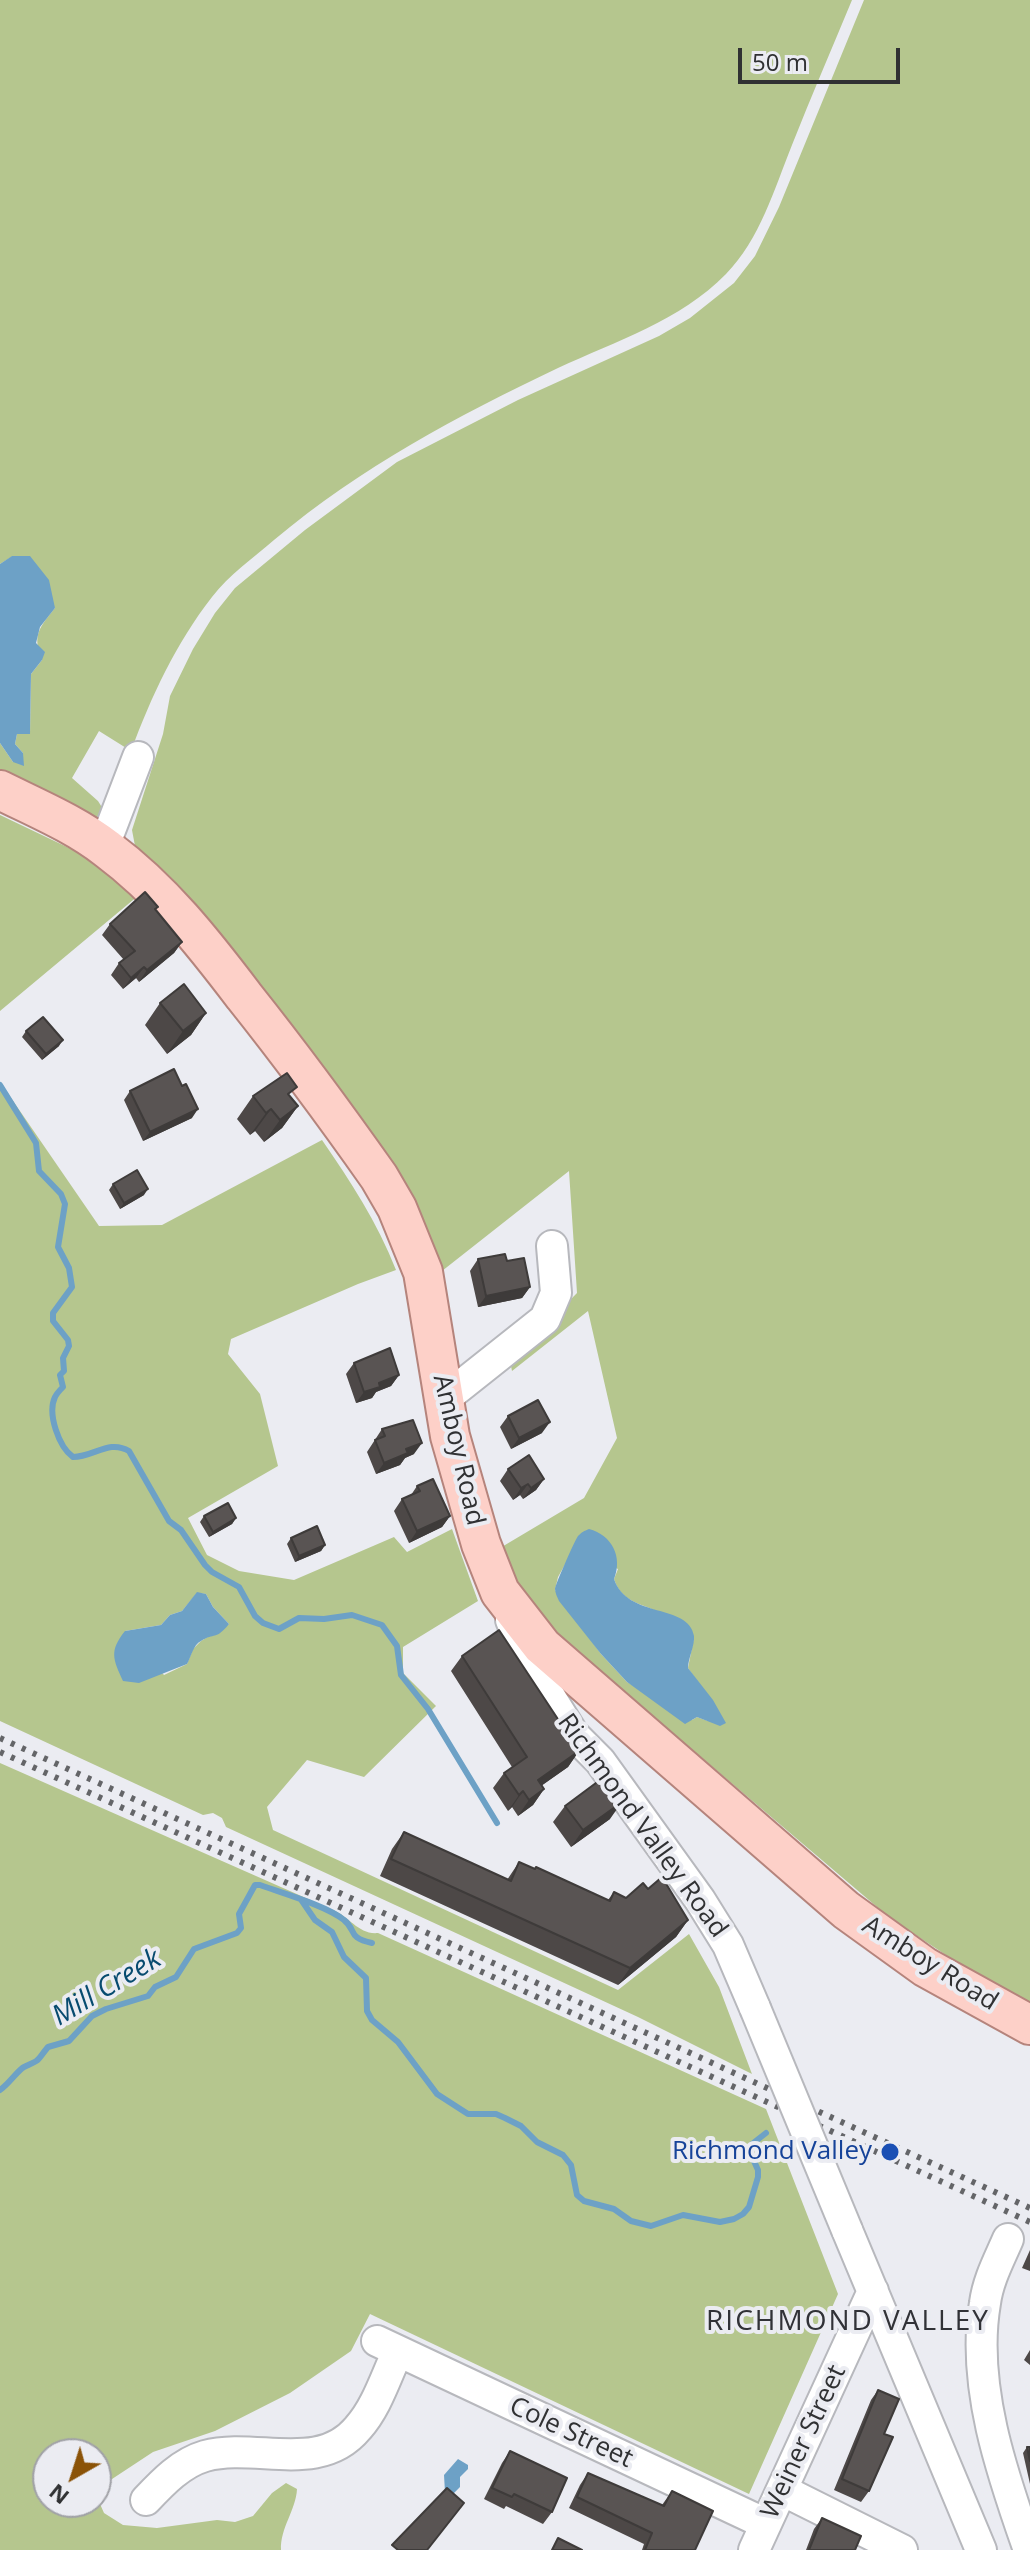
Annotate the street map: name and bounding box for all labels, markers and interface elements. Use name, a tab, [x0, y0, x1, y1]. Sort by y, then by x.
scale bar	[742, 32, 904, 82]
text: 50 m	[752, 45, 808, 78]
street label: Amboy Road	[425, 1372, 491, 1528]
street label: Richmond Valley Road	[550, 1708, 734, 1944]
street label: Amboy Road	[856, 1910, 1004, 2018]
water label: Mill Creek	[46, 1942, 168, 2034]
place label: Richmond Valley	[672, 2136, 872, 2168]
marker: Richmond Valley	[879, 2141, 901, 2163]
district label: RICHMOND VALLEY	[706, 2305, 990, 2339]
street label: Weiner Street	[755, 2360, 853, 2524]
street label: Cole Street	[504, 2391, 638, 2475]
north arrow	[32, 2438, 112, 2518]
text: N	[42, 2478, 75, 2512]

